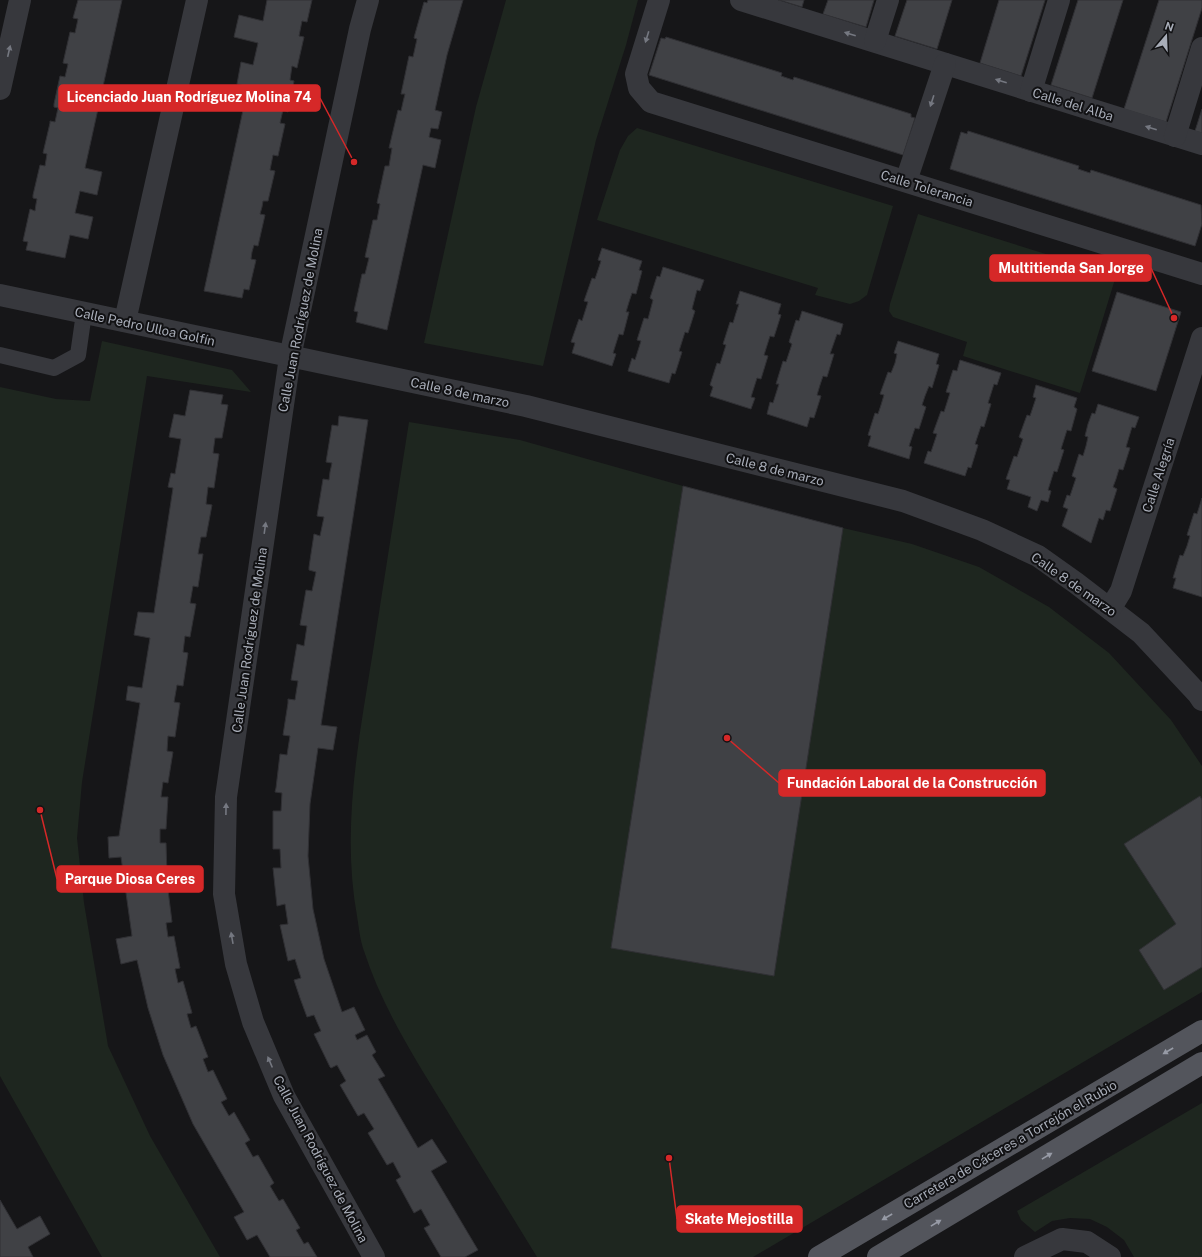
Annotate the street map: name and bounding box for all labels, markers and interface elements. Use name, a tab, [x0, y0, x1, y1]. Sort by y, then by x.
north arrow	[1146, 16, 1186, 56]
text: N	[1163, 19, 1175, 34]
one-way arrow	[843, 31, 855, 37]
one-way arrow	[644, 32, 650, 44]
one-way arrow	[6, 45, 12, 57]
one-way arrow	[994, 78, 1006, 84]
callout: Licenciado Juan Rodríguez Molina 74	[59, 85, 320, 111]
street label: Calle del Alba	[1031, 85, 1115, 124]
text: Licenciado Juan Rodríguez Molina 74	[67, 89, 311, 105]
one-way arrow	[929, 95, 935, 107]
one-way arrow	[1145, 125, 1157, 131]
street label: Calle Tolerancia	[879, 167, 975, 210]
street label: Calle Juan Rodríguez de Molina	[275, 227, 326, 413]
callout: Multitienda San Jorge	[990, 255, 1151, 281]
text: Multitienda San Jorge	[998, 260, 1144, 276]
street label: Calle Pedro Ulloa Golfín	[73, 304, 216, 349]
street label: Calle 8 de marzo	[409, 375, 511, 410]
street label: Calle Alegría	[1139, 436, 1178, 514]
street label: Calle 8 de marzo	[724, 450, 825, 489]
one-way arrow	[262, 522, 268, 534]
street label: Calle Juan Rodríguez de Molina	[229, 546, 270, 734]
street label: Calle 8 de marzo	[1028, 549, 1119, 619]
callout: Fundación Laboral de la Construcción	[779, 770, 1045, 796]
text: Fundación Laboral de la Construcción	[787, 775, 1037, 791]
one-way arrow	[223, 802, 229, 815]
callout: Parque Diosa Ceres	[57, 866, 203, 892]
text: Parque Diosa Ceres	[65, 871, 195, 887]
one-way arrow	[229, 932, 235, 944]
one-way arrow	[1162, 1048, 1174, 1055]
one-way arrow	[267, 1057, 273, 1068]
street label: Calle Juan Rodríguez de Molina	[270, 1073, 371, 1245]
street label: Carretera de Cáceres a Torrejón el Rubio	[901, 1077, 1119, 1212]
one-way arrow	[1041, 1152, 1053, 1159]
callout: Skate Mejostilla	[677, 1206, 802, 1232]
text: Skate Mejostilla	[685, 1211, 793, 1227]
one-way arrow	[881, 1213, 893, 1220]
one-way arrow	[930, 1219, 942, 1226]

